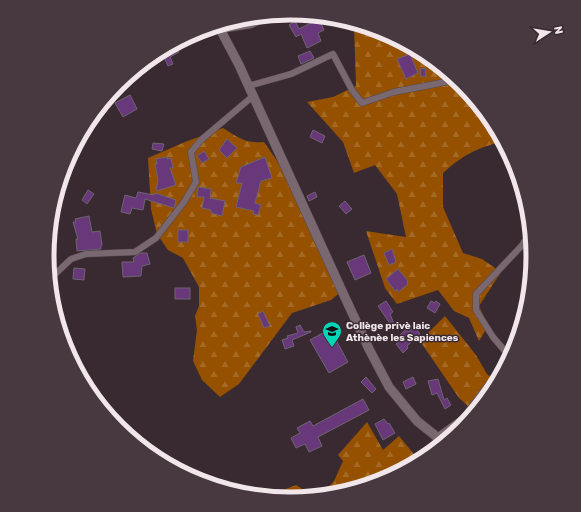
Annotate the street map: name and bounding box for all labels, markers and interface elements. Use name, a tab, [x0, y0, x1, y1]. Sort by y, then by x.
north arrow	[529, 12, 569, 52]
text: N	[551, 25, 565, 35]
school or university icon: Collège privè laic Athènèe les Sapiences	[321, 320, 343, 348]
place label: Collège privè laic Athènèe les Sapiences	[346, 320, 459, 344]

